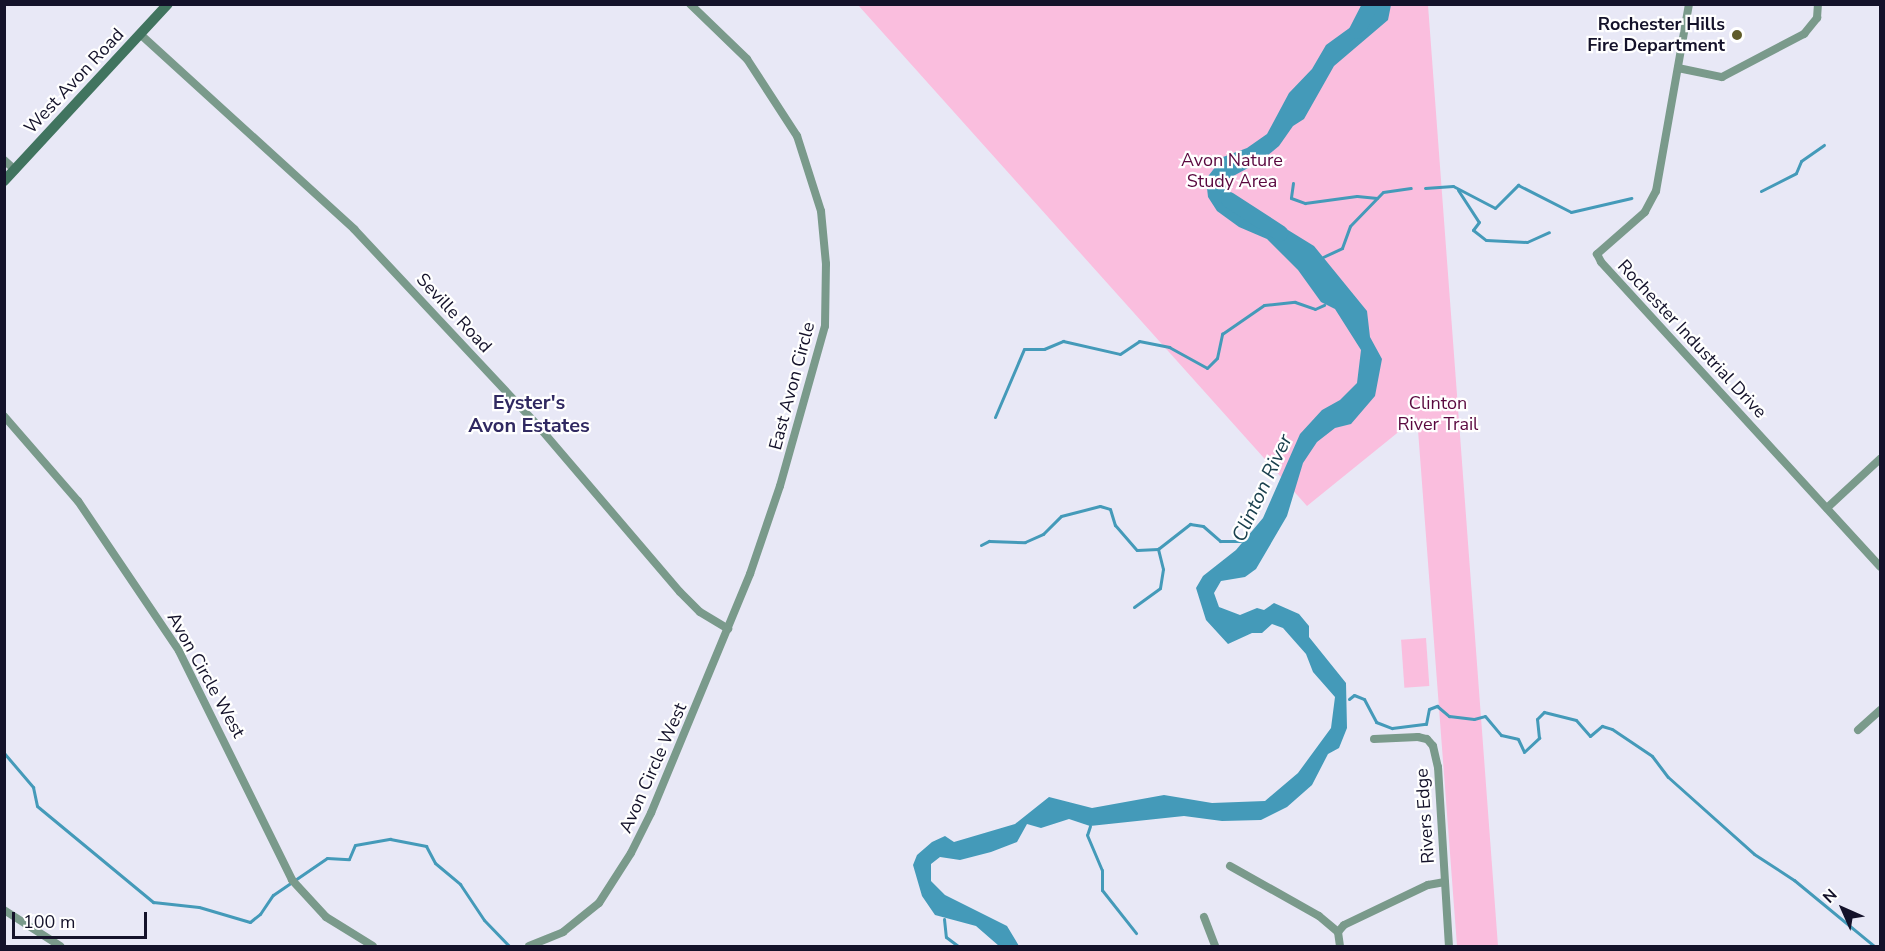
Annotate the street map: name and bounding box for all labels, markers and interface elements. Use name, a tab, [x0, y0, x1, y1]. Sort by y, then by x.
place label: Rochester Hills Fire Department	[1587, 14, 1725, 57]
street label: West Avon Road	[20, 24, 128, 138]
marker: Rochester Hills Fire Department	[1730, 28, 1744, 42]
park label: Avon Nature Study Area	[1181, 150, 1283, 192]
street label: Rochester Industrial Drive	[1613, 255, 1771, 423]
street label: Seville Road	[412, 269, 496, 357]
street label: East Avon Circle	[765, 320, 819, 452]
district label: Eyster's Avon Estates	[468, 390, 590, 437]
park label: Clinton River Trail	[1398, 393, 1478, 436]
water label: Clinton River	[1227, 430, 1297, 546]
street label: Avon Circle West	[163, 608, 249, 742]
street label: Avon Circle West	[615, 700, 691, 836]
street label: Rivers Edge	[1411, 768, 1439, 864]
north arrow	[1813, 879, 1873, 939]
text: N	[1818, 884, 1842, 908]
scale bar	[15, 900, 150, 938]
text: 100 m	[23, 910, 75, 934]

